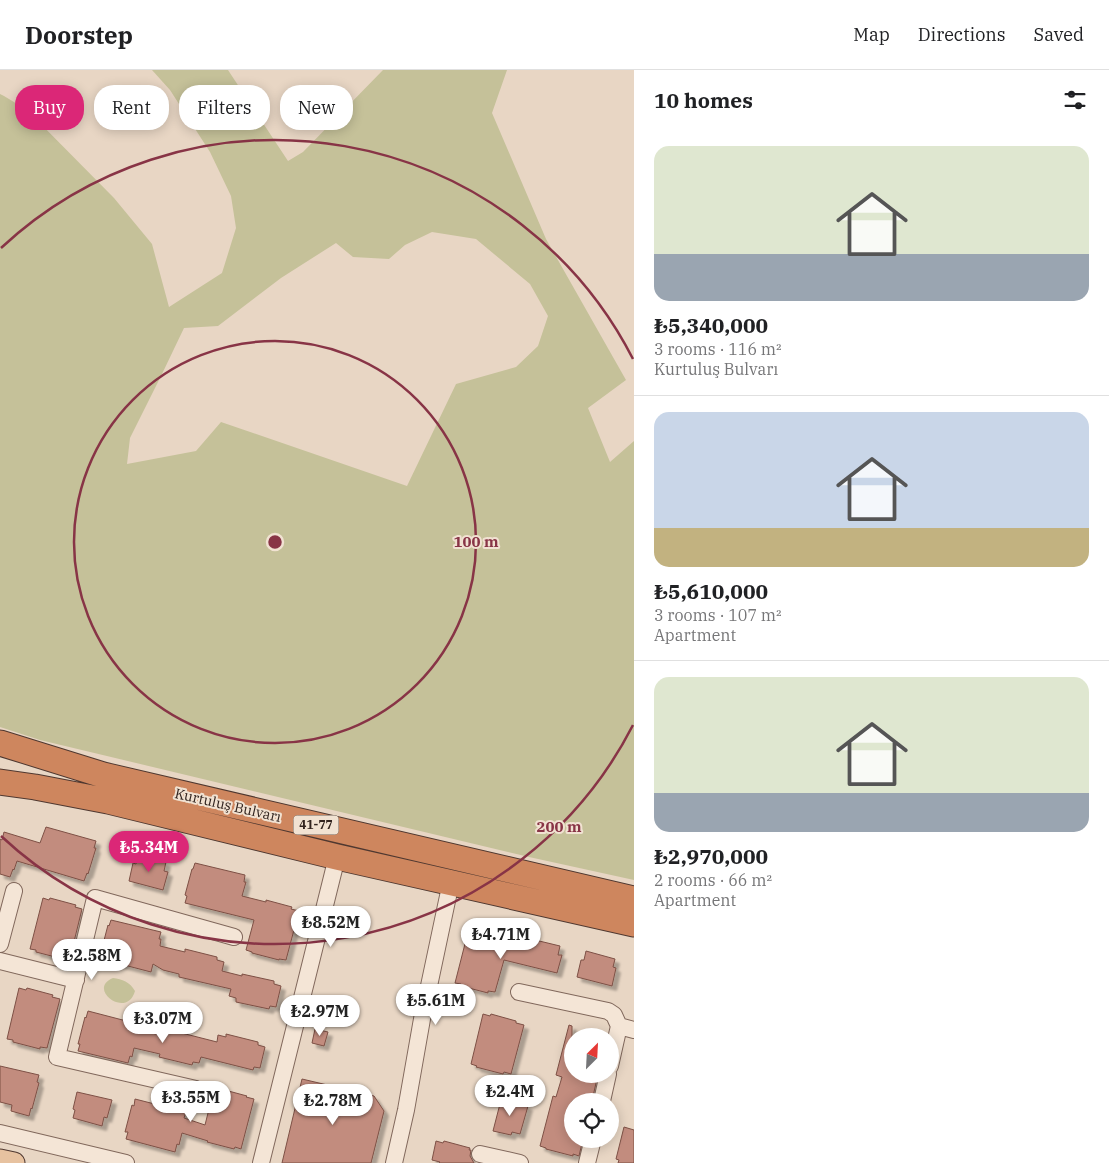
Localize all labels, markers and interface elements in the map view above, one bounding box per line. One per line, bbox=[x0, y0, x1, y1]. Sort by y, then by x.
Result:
text: Doorstep bbox=[25, 19, 133, 51]
text: Map bbox=[853, 23, 890, 46]
text: Directions bbox=[918, 23, 1006, 46]
text: Saved bbox=[1034, 23, 1084, 46]
chip: Buy bbox=[15, 85, 84, 130]
chip: Rent bbox=[94, 85, 169, 130]
chip: Filters bbox=[179, 85, 270, 130]
chip: New bbox=[280, 85, 353, 130]
text: 10 homes bbox=[654, 86, 753, 114]
icon: filters bbox=[1061, 86, 1089, 114]
icon: home bbox=[827, 179, 917, 269]
text: ₺5,340,000 bbox=[654, 311, 768, 339]
text: 3 rooms · 116 m² bbox=[654, 339, 782, 359]
text: Kurtuluş Bulvarı bbox=[654, 359, 778, 379]
icon: home bbox=[827, 444, 917, 534]
text: 100 m bbox=[453, 532, 499, 551]
centre of rings bbox=[266, 533, 284, 551]
text: ₺5,610,000 bbox=[654, 577, 768, 605]
text: 3 rooms · 107 m² bbox=[654, 605, 782, 625]
text: Apartment bbox=[654, 625, 736, 645]
icon: home bbox=[827, 709, 917, 799]
street label: Kurtuluş Bulvarı bbox=[173, 784, 283, 826]
road number: 41-77 bbox=[294, 816, 338, 834]
text: 200 m bbox=[536, 817, 582, 836]
pin: ₺5.34M bbox=[108, 830, 190, 873]
text: ₺5.34M bbox=[120, 837, 178, 857]
text: ₺2,970,000 bbox=[654, 842, 768, 870]
text: 2 rooms · 66 m² bbox=[654, 870, 772, 890]
text: Apartment bbox=[654, 890, 736, 910]
pin: ₺8.52M bbox=[290, 906, 372, 948]
text: ₺8.52M bbox=[302, 912, 360, 932]
pin: ₺4.71M bbox=[460, 918, 542, 960]
text: ₺4.71M bbox=[472, 924, 530, 944]
pin: ₺2.58M bbox=[51, 938, 133, 981]
text: ₺2.58M bbox=[63, 945, 121, 965]
pin: ₺5.61M bbox=[395, 984, 477, 1026]
text: ₺5.61M bbox=[407, 990, 465, 1010]
pin: ₺2.97M bbox=[279, 994, 361, 1037]
text: ₺2.97M bbox=[291, 1001, 349, 1021]
pin: ₺3.07M bbox=[122, 1002, 204, 1044]
text: ₺3.07M bbox=[134, 1008, 192, 1028]
north arrow bbox=[564, 1028, 619, 1082]
map controls bbox=[564, 1028, 619, 1148]
pin: ₺2.4M bbox=[475, 1074, 545, 1117]
pin: ₺3.55M bbox=[150, 1080, 232, 1123]
text: ₺2.4M bbox=[486, 1081, 534, 1101]
pin: ₺2.78M bbox=[292, 1084, 374, 1126]
text: ₺3.55M bbox=[162, 1087, 220, 1107]
text: ₺2.78M bbox=[304, 1090, 362, 1110]
button: locate bbox=[564, 1093, 619, 1148]

